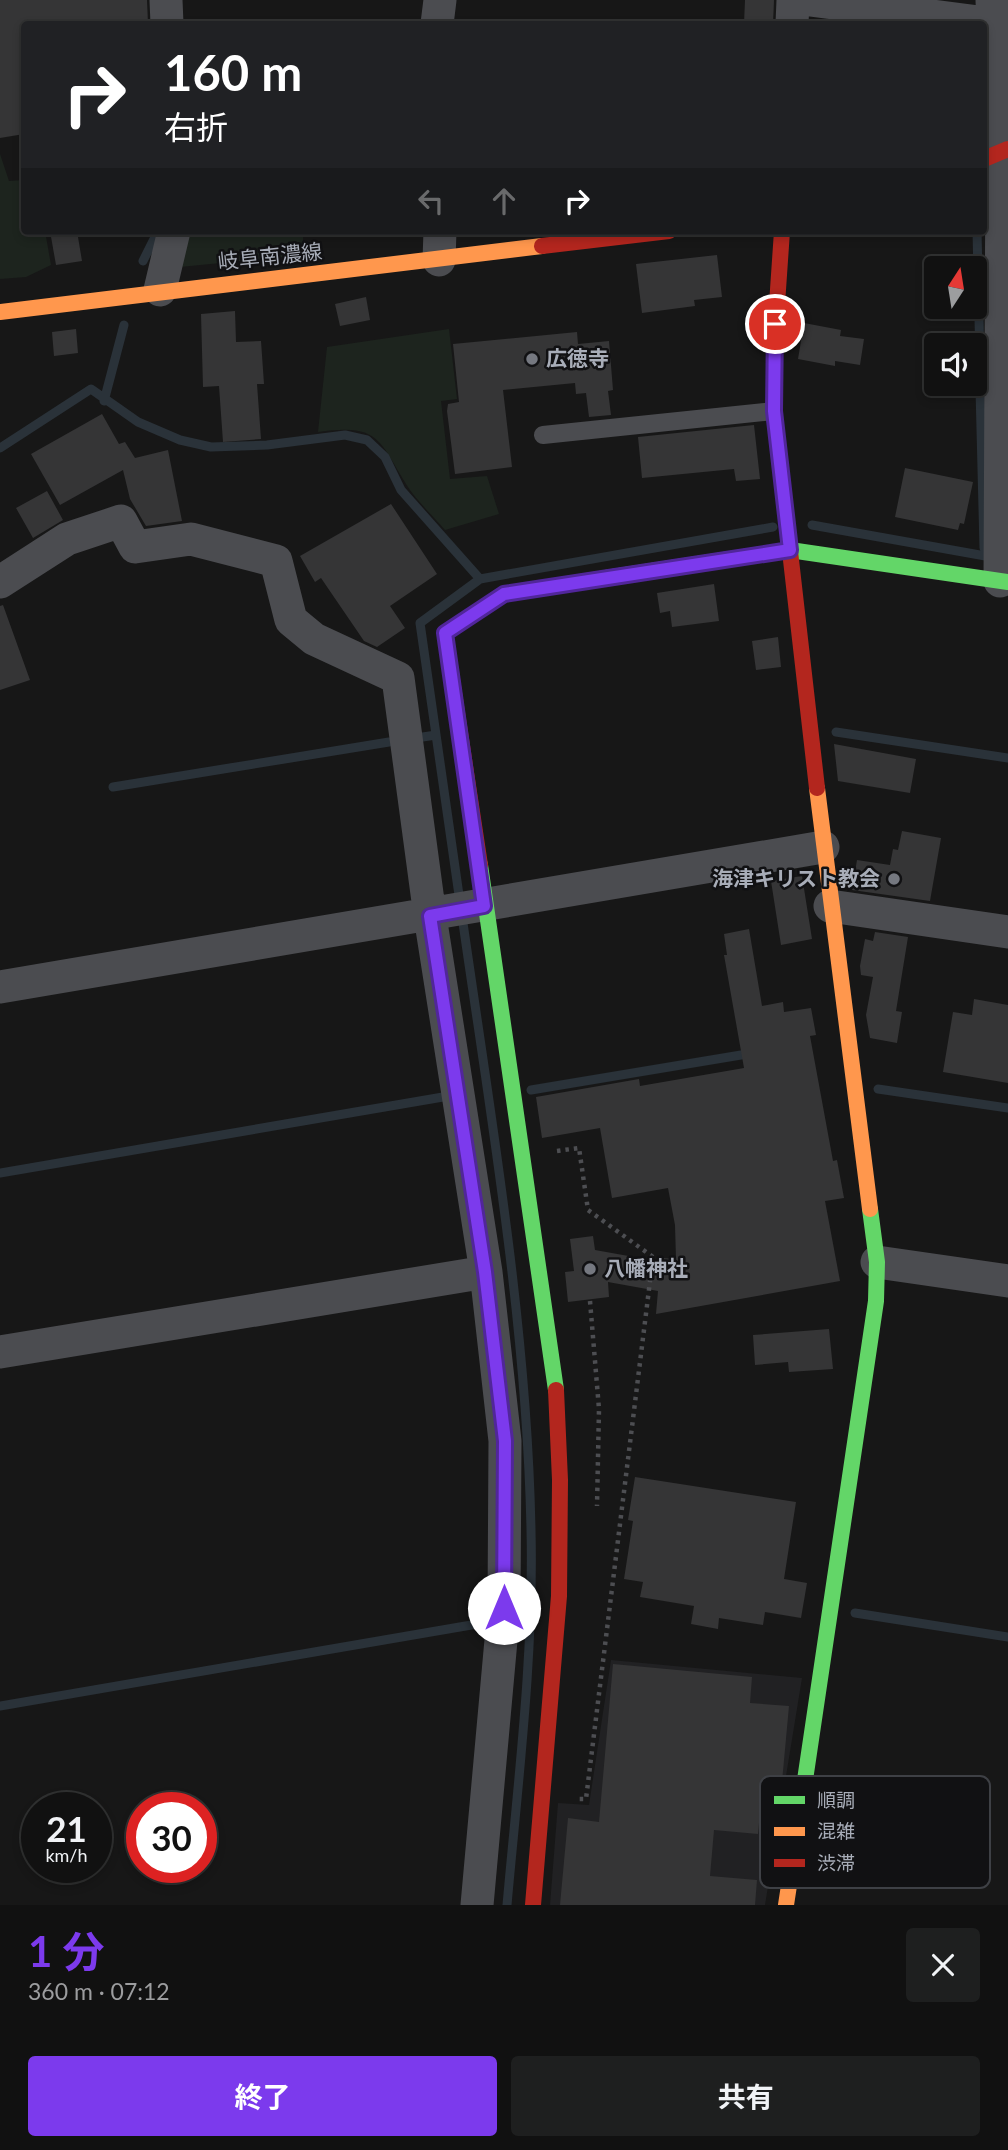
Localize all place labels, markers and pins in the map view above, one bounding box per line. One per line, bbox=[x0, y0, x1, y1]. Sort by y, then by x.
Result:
pin bbox=[745, 294, 805, 354]
place label: 広徳寺 bbox=[546, 345, 609, 370]
marker: 広徳寺 bbox=[524, 351, 540, 367]
place label: 海津キリスト教会 bbox=[712, 865, 880, 890]
marker: 海津キリスト教会 bbox=[886, 871, 902, 887]
place label: 八幡神社 bbox=[604, 1255, 688, 1280]
marker: 八幡神社 bbox=[582, 1261, 598, 1277]

